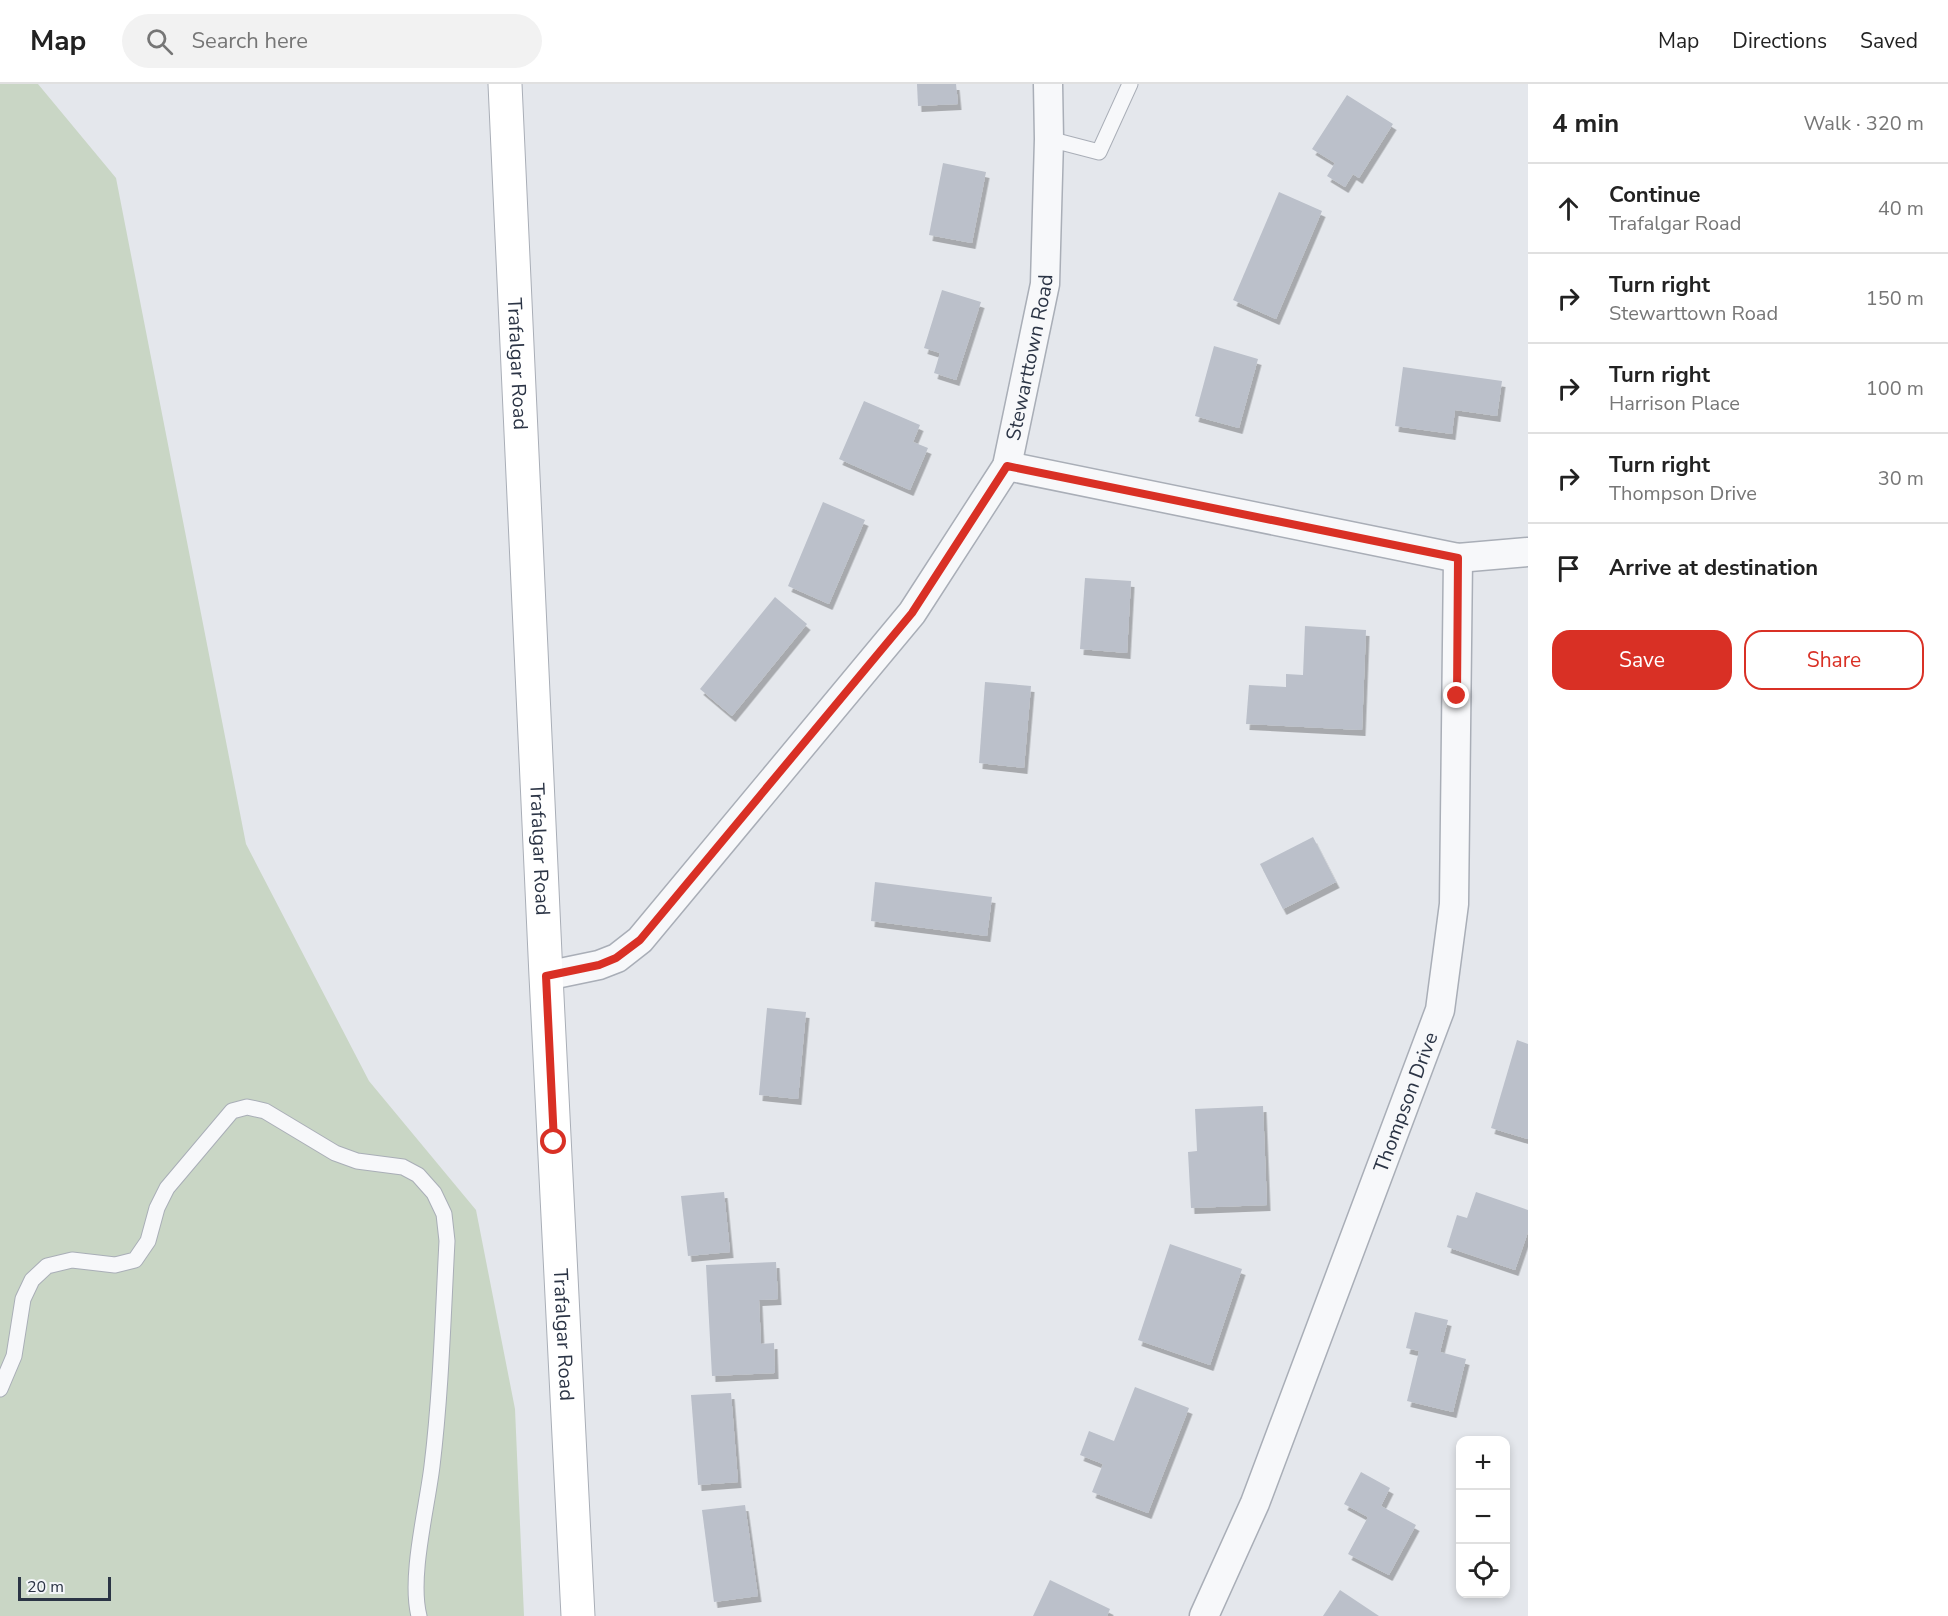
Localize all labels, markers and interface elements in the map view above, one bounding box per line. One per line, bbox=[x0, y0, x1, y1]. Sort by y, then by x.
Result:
search box bbox=[122, 14, 542, 68]
text: Map bbox=[30, 22, 86, 60]
icon: search bbox=[143, 25, 176, 58]
text: Search here bbox=[191, 26, 308, 56]
text: Map bbox=[1658, 27, 1699, 55]
text: Directions bbox=[1732, 27, 1827, 55]
text: Saved bbox=[1860, 27, 1918, 55]
text: 4 min bbox=[1552, 106, 1619, 141]
text: Walk · 320 m bbox=[1804, 110, 1924, 137]
text: Continue bbox=[1609, 180, 1700, 210]
icon: ahead bbox=[1552, 192, 1585, 225]
text: 40 m bbox=[1878, 195, 1924, 222]
text: Trafalgar Road bbox=[1609, 210, 1741, 237]
text: Turn right bbox=[1609, 270, 1710, 300]
street label: Stewarttown Road bbox=[999, 274, 1059, 443]
icon: right bbox=[1552, 282, 1585, 315]
text: 150 m bbox=[1866, 285, 1924, 312]
street label: Trafalgar Road bbox=[501, 297, 534, 430]
text: Stewarttown Road bbox=[1609, 300, 1778, 327]
text: Turn right bbox=[1609, 360, 1710, 390]
icon: right bbox=[1552, 372, 1585, 405]
text: 100 m bbox=[1866, 375, 1924, 402]
text: Harrison Place bbox=[1609, 390, 1740, 417]
text: Turn right bbox=[1609, 450, 1710, 480]
icon: right bbox=[1552, 462, 1585, 495]
text: 30 m bbox=[1878, 465, 1924, 492]
text: Thompson Drive bbox=[1609, 480, 1757, 507]
icon: arrive bbox=[1552, 552, 1585, 585]
text: Arrive at destination bbox=[1609, 553, 1818, 583]
button: Save bbox=[1552, 630, 1732, 690]
button: Share bbox=[1744, 630, 1924, 690]
route end bbox=[1443, 682, 1469, 708]
street label: Trafalgar Road bbox=[524, 782, 557, 916]
street label: Thompson Drive bbox=[1367, 1028, 1444, 1176]
route start bbox=[540, 1128, 566, 1154]
street label: Trafalgar Road bbox=[547, 1268, 581, 1401]
map controls bbox=[1456, 1436, 1510, 1598]
button: + bbox=[1456, 1436, 1510, 1490]
button: − bbox=[1456, 1490, 1510, 1544]
button: locate bbox=[1456, 1544, 1510, 1598]
scale bar bbox=[18, 1574, 111, 1602]
text: 20 m bbox=[27, 1576, 64, 1598]

